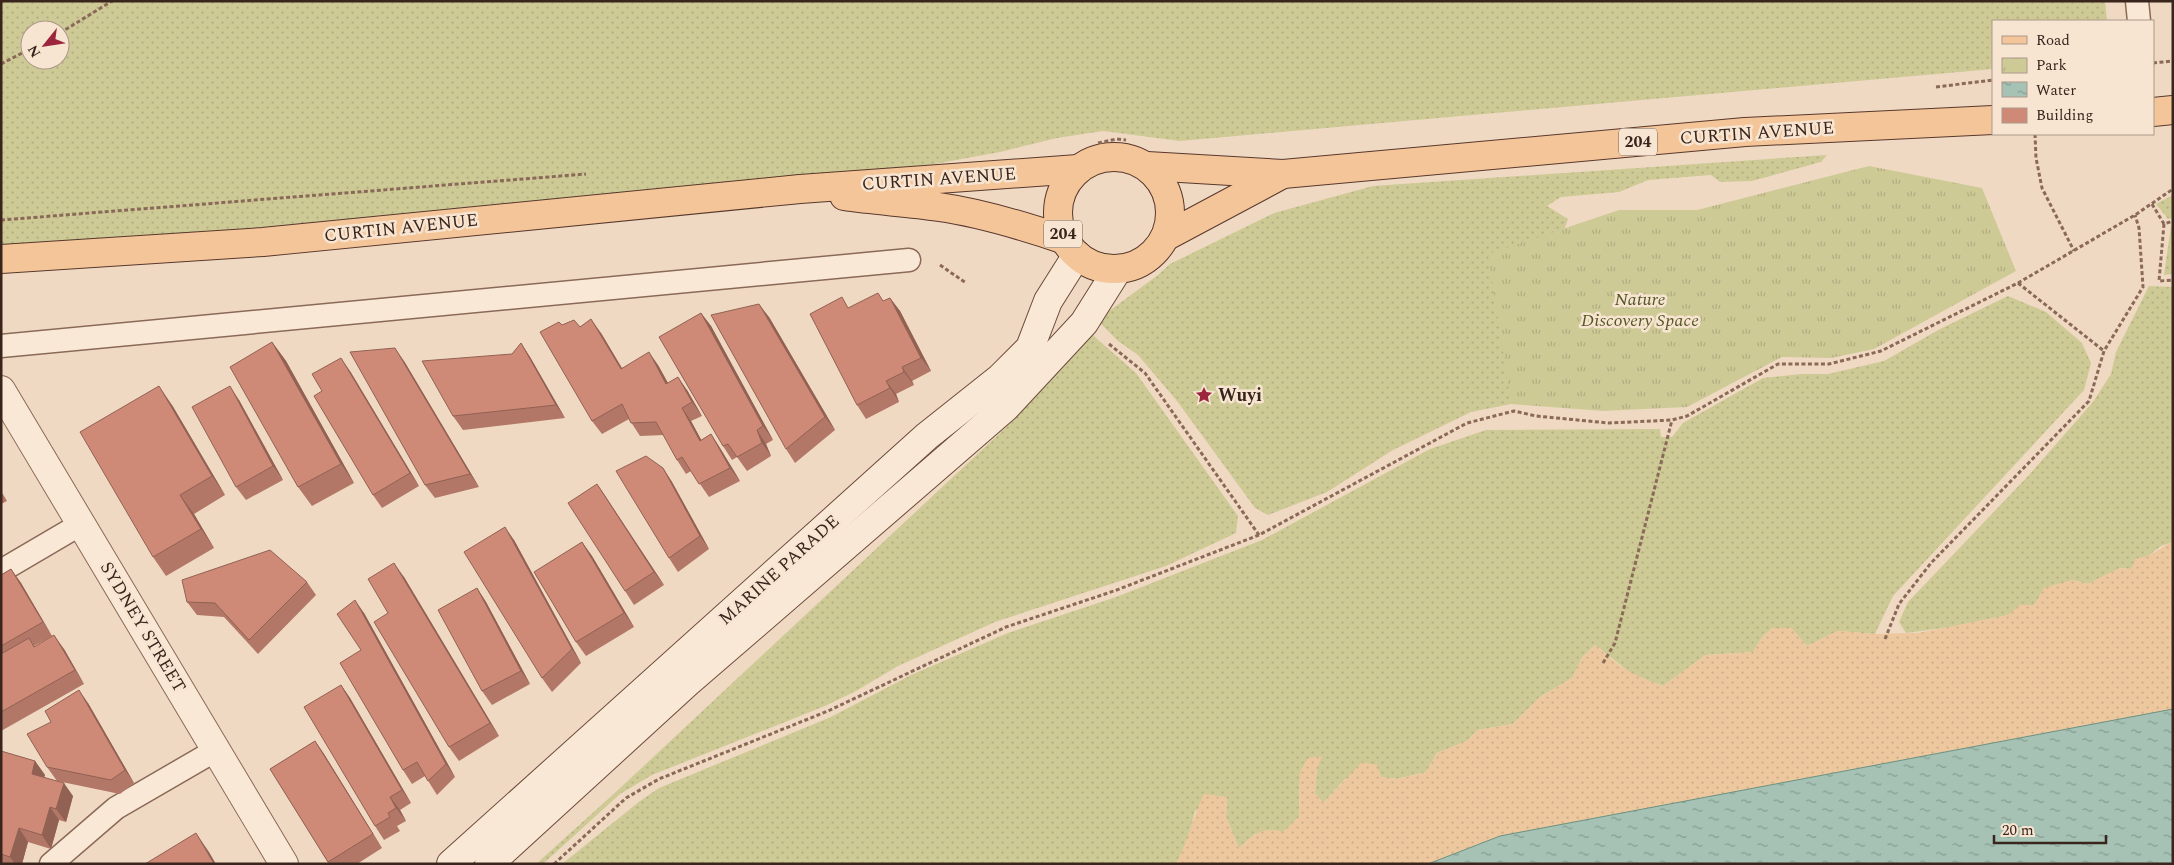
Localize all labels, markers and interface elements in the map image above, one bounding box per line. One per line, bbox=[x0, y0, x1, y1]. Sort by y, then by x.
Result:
north arrow bbox=[20, 20, 70, 70]
legend bbox=[1992, 20, 2154, 135]
text: Road bbox=[2036, 29, 2070, 52]
text: N bbox=[22, 41, 46, 61]
text: Park bbox=[2036, 54, 2067, 77]
text: Water bbox=[2036, 79, 2076, 102]
text: Building bbox=[2036, 104, 2093, 127]
street label: CURTIN AVENUE bbox=[1679, 114, 1835, 152]
road number: 204 bbox=[1619, 128, 1657, 156]
street label: CURTIN AVENUE bbox=[861, 160, 1017, 198]
street label: CURTIN AVENUE bbox=[323, 207, 479, 249]
road number: 204 bbox=[1044, 220, 1082, 248]
park label: Nature Discovery Space bbox=[1581, 286, 1699, 334]
place label: Wuyi bbox=[1218, 382, 1262, 409]
place icon: Wuyi bbox=[1194, 385, 1214, 405]
street label: MARINE PARADE bbox=[712, 508, 846, 632]
street label: SYDNEY STREET bbox=[93, 556, 193, 698]
scale bar bbox=[1994, 812, 2106, 844]
text: 20 m bbox=[2002, 819, 2034, 842]

